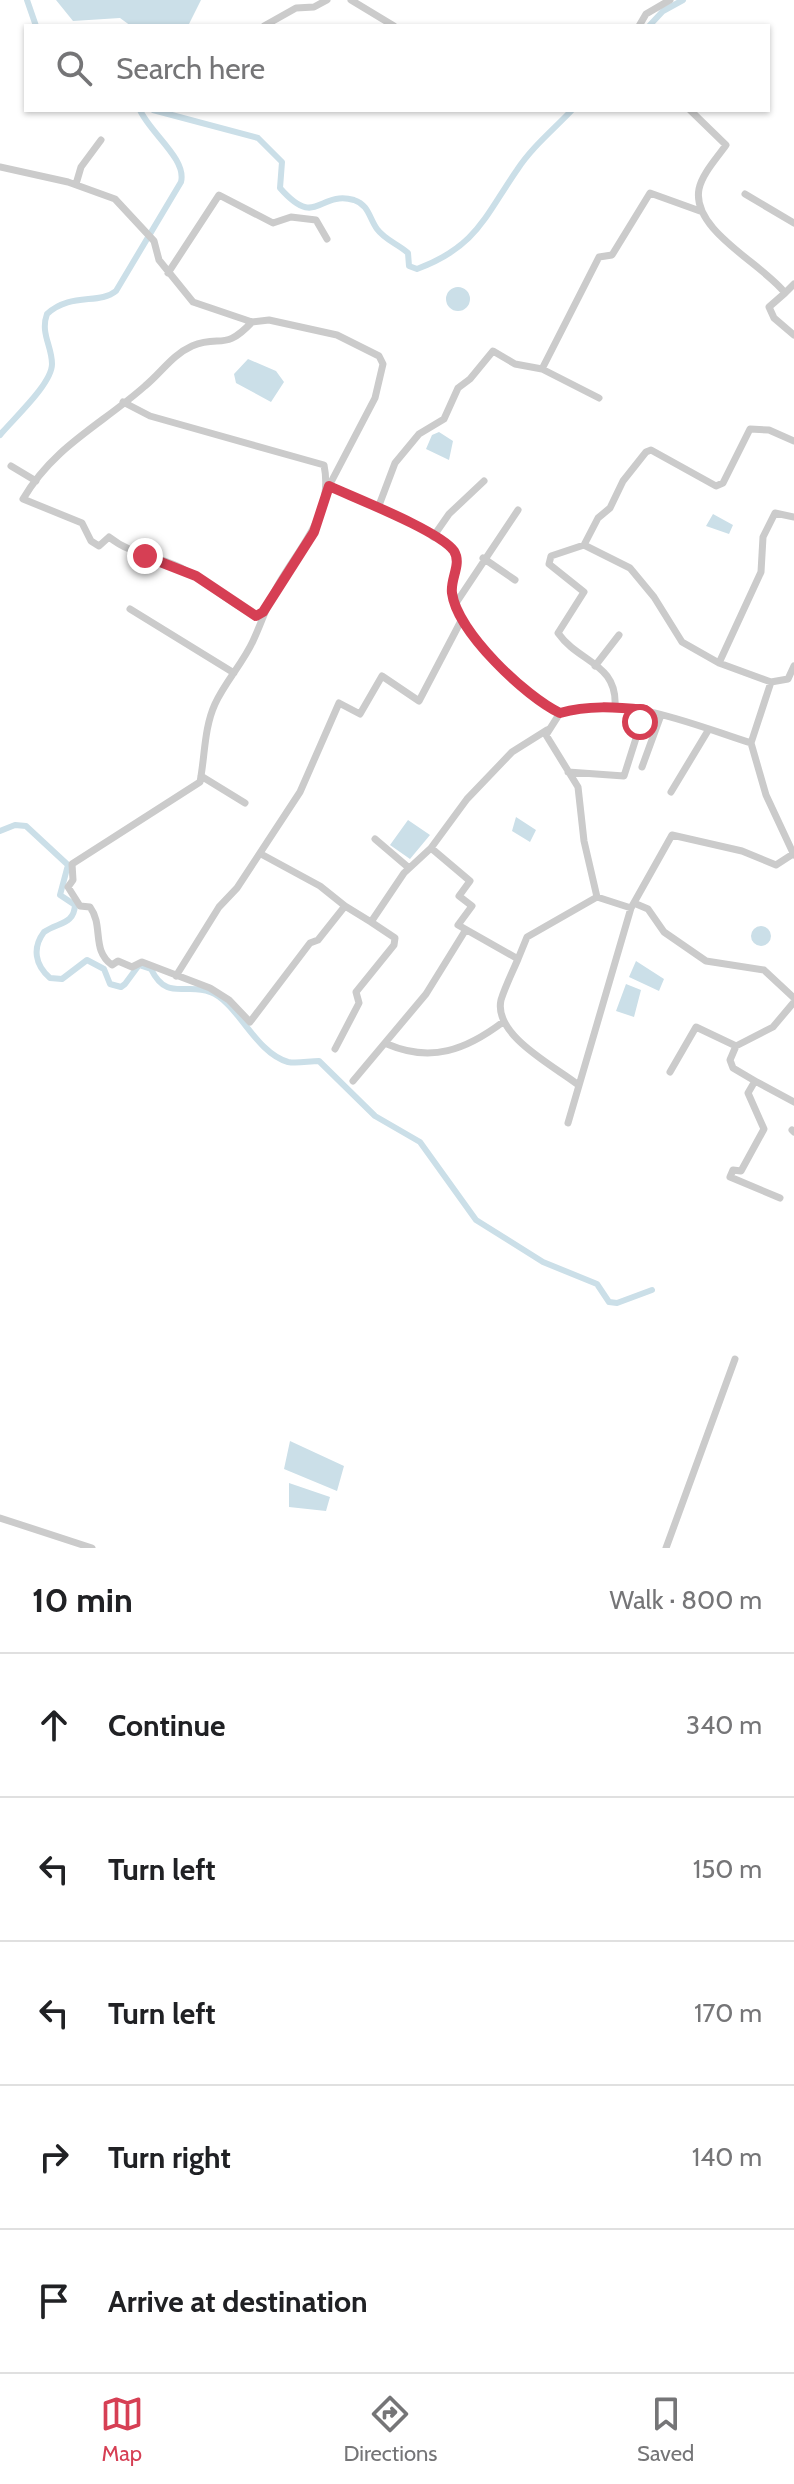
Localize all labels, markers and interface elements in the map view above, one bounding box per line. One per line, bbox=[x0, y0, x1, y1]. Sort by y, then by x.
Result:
search box bbox=[24, 24, 770, 112]
icon: search bbox=[52, 46, 96, 90]
text: Search here bbox=[116, 50, 265, 87]
route end bbox=[127, 538, 163, 574]
route start bbox=[622, 704, 658, 740]
text: 10 min bbox=[32, 1579, 133, 1621]
text: Walk · 800 m bbox=[610, 1584, 762, 1616]
icon: ahead bbox=[32, 1703, 76, 1747]
text: Continue bbox=[108, 1707, 225, 1744]
text: 340 m bbox=[686, 1709, 762, 1741]
icon: left bbox=[32, 1847, 76, 1891]
text: Turn left bbox=[108, 1851, 216, 1888]
text: 150 m bbox=[693, 1853, 762, 1885]
icon: left bbox=[32, 1991, 76, 2035]
text: Turn left bbox=[108, 1995, 216, 2032]
text: 170 m bbox=[694, 1997, 762, 2029]
icon: right bbox=[32, 2135, 76, 2179]
text: Turn right bbox=[108, 2139, 231, 2176]
text: 140 m bbox=[692, 2141, 762, 2173]
icon: arrive bbox=[32, 2279, 76, 2323]
text: Arrive at destination bbox=[108, 2283, 368, 2320]
tab: Map bbox=[100, 2392, 144, 2467]
tab: Directions bbox=[343, 2392, 437, 2467]
tab: Saved bbox=[637, 2392, 694, 2467]

